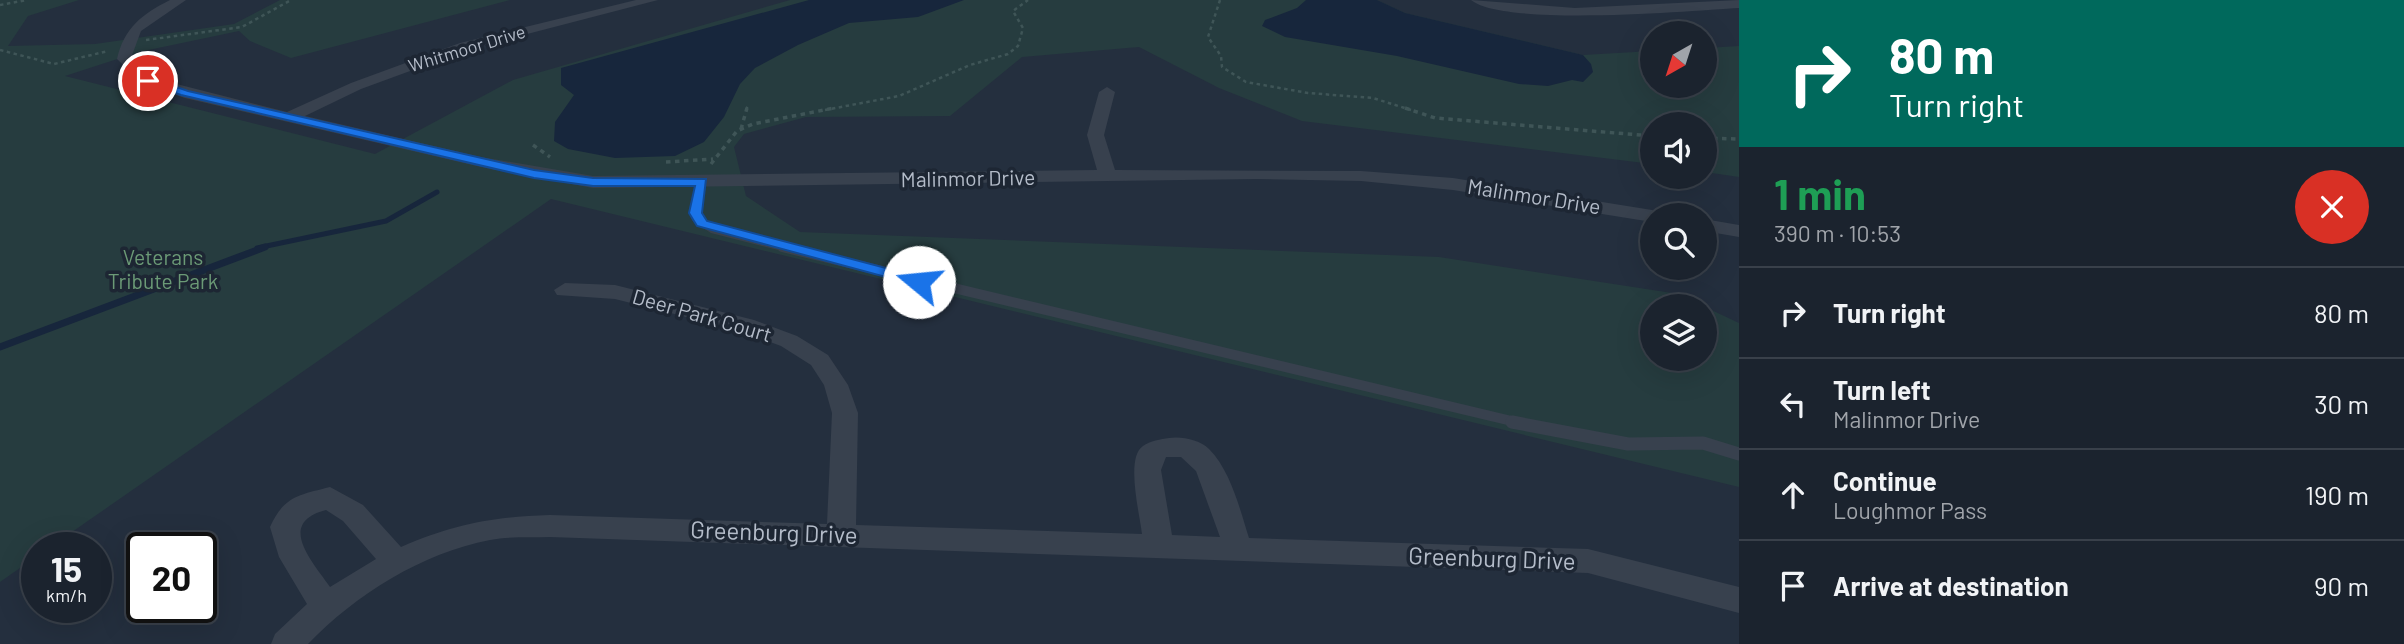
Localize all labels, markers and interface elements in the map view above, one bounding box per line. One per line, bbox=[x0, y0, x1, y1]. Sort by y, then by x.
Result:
street label: Whitmoor Drive bbox=[405, 20, 528, 76]
north arrow bbox=[1640, 21, 1717, 98]
map controls bbox=[1640, 21, 1717, 371]
text: 80 m bbox=[1889, 25, 1994, 84]
icon: right bbox=[1774, 28, 1865, 119]
pin bbox=[118, 51, 178, 111]
icon: arrive bbox=[129, 62, 167, 100]
text: Turn right bbox=[1889, 85, 2024, 123]
button: sound bbox=[1640, 112, 1717, 189]
street label: Malinmor Drive bbox=[900, 164, 1035, 191]
text: 1 min bbox=[1774, 168, 1866, 218]
button: close bbox=[2295, 170, 2369, 244]
street label: Malinmor Drive bbox=[1466, 173, 1603, 218]
button: search bbox=[1640, 203, 1717, 280]
text: 390 m · 10:53 bbox=[1774, 219, 1901, 247]
park label: Veterans Tribute Park bbox=[108, 244, 218, 293]
position arrow bbox=[882, 245, 956, 319]
street label: Deer Park Court bbox=[630, 283, 775, 346]
button: layers bbox=[1640, 294, 1717, 371]
icon: right bbox=[1774, 294, 1812, 332]
text: Turn right bbox=[1833, 297, 1946, 328]
text: 80 m bbox=[2314, 297, 2369, 328]
text: Turn left bbox=[1833, 374, 1931, 405]
icon: left bbox=[1774, 385, 1812, 423]
text: 30 m bbox=[2314, 388, 2369, 419]
text: Malinmor Drive bbox=[1833, 405, 1980, 433]
text: Continue bbox=[1833, 465, 1937, 496]
icon: ahead bbox=[1774, 476, 1812, 514]
text: 190 m bbox=[2305, 479, 2369, 510]
text: Loughmor Pass bbox=[1833, 496, 1987, 524]
street label: Greenburg Drive bbox=[690, 514, 858, 549]
speed limit sign: 20 bbox=[126, 532, 217, 623]
street label: Greenburg Drive bbox=[1408, 540, 1576, 575]
text: 15 bbox=[51, 547, 82, 589]
icon: arrive bbox=[1774, 567, 1812, 605]
text: Arrive at destination bbox=[1833, 570, 2069, 601]
text: 90 m bbox=[2314, 570, 2369, 601]
text: km/h bbox=[46, 584, 87, 606]

